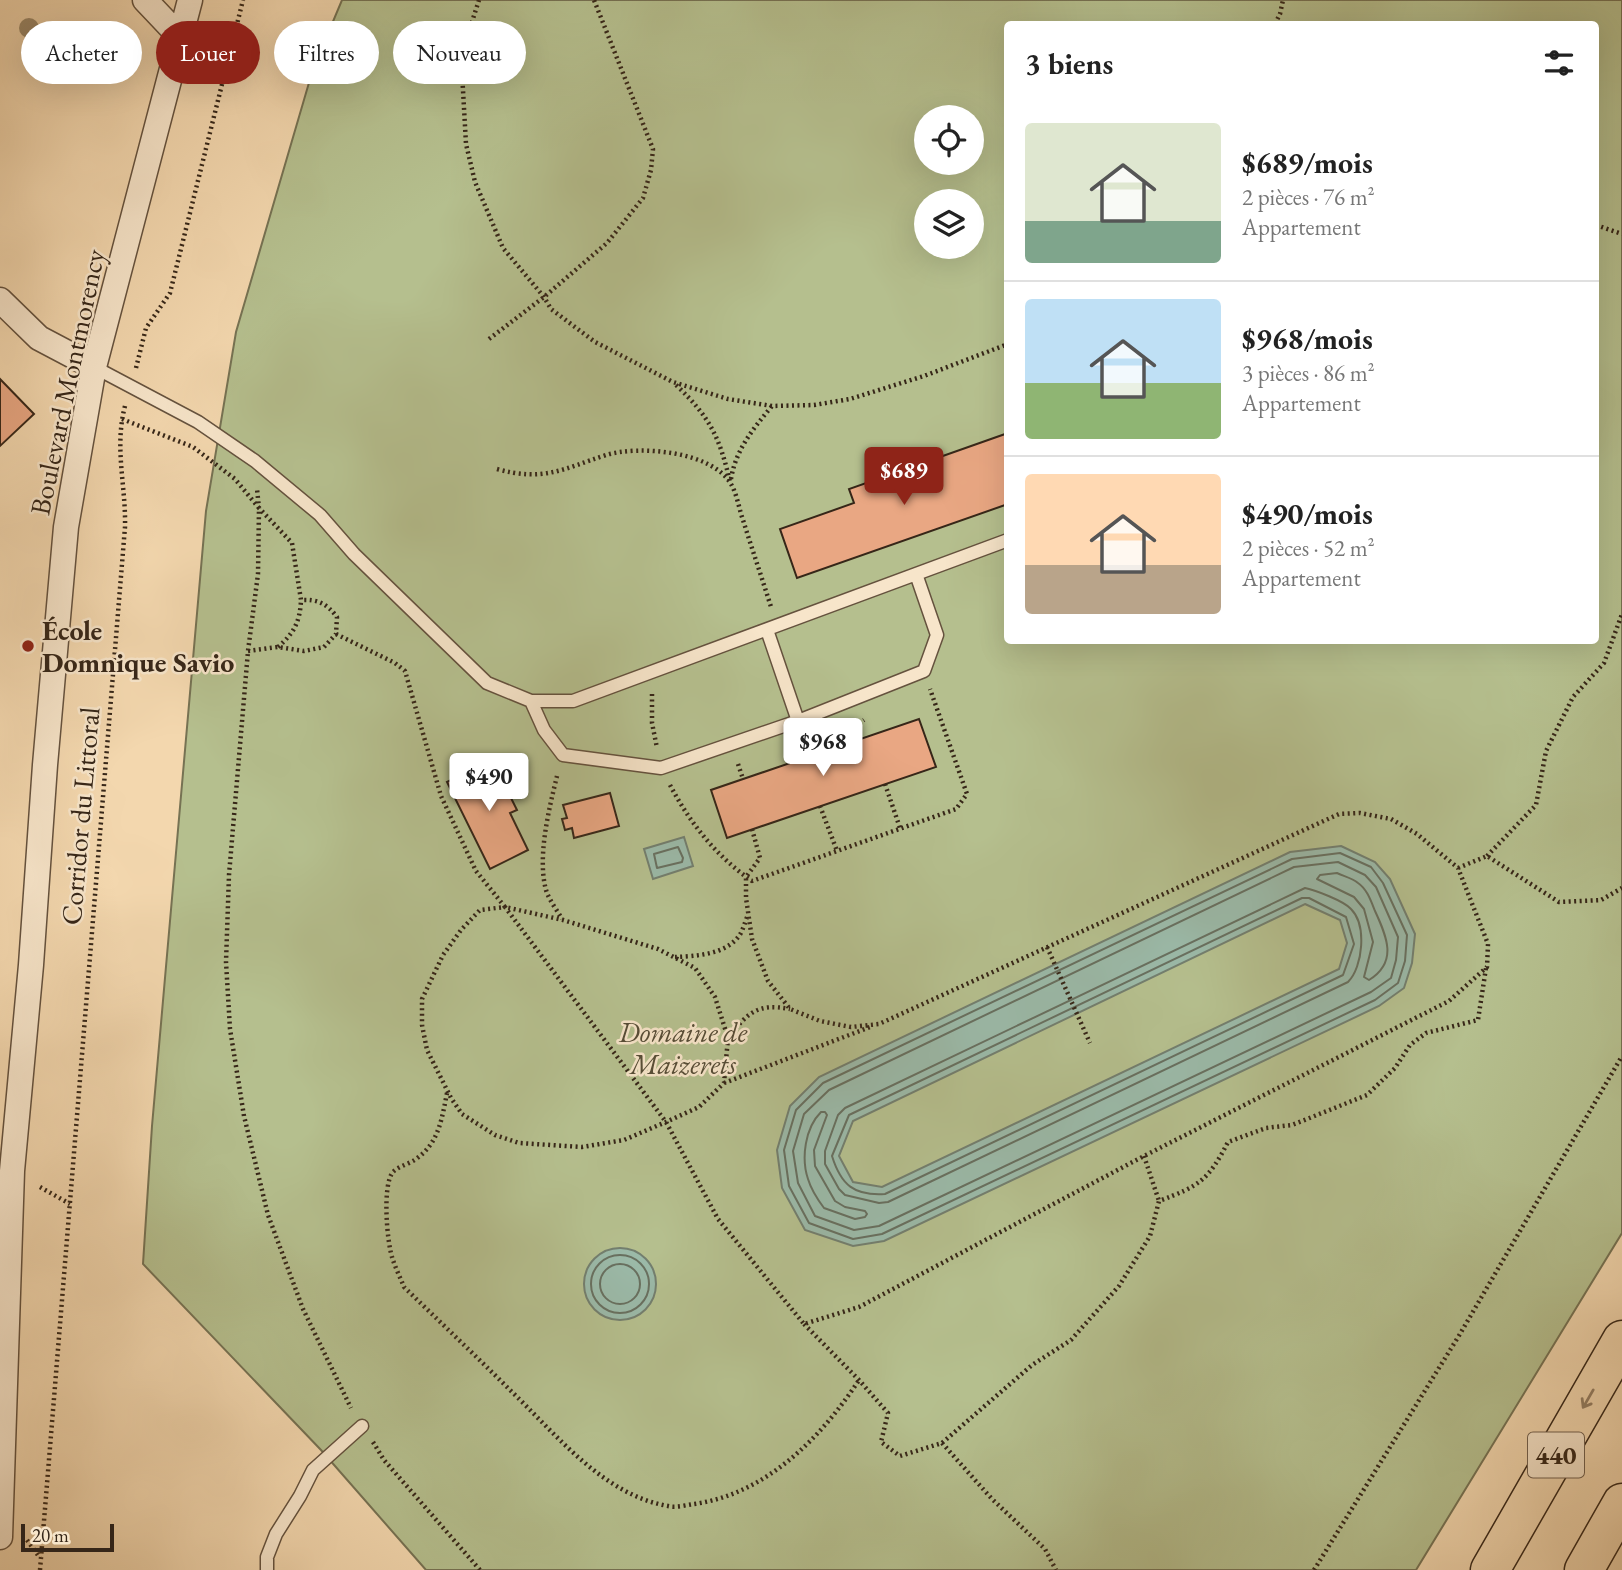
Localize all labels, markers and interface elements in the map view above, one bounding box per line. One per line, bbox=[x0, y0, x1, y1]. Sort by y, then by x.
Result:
chip: Acheter bbox=[21, 21, 142, 84]
chip: Louer bbox=[156, 21, 260, 84]
chip: Filtres bbox=[274, 21, 379, 84]
chip: Nouveau bbox=[393, 21, 526, 84]
text: 3 biens bbox=[1025, 44, 1113, 83]
icon: filters bbox=[1540, 44, 1578, 82]
map controls bbox=[914, 105, 984, 259]
button: locate bbox=[914, 105, 984, 175]
text: $689/mois bbox=[1242, 143, 1373, 182]
icon: home bbox=[1081, 151, 1165, 235]
text: 2 pièces · 76 m² bbox=[1242, 182, 1375, 212]
button: layers bbox=[914, 189, 984, 259]
text: Appartement bbox=[1242, 212, 1361, 242]
street label: Boulevard Montmorency bbox=[21, 245, 113, 518]
text: $968/mois bbox=[1242, 319, 1373, 358]
icon: home bbox=[1081, 327, 1165, 411]
text: 3 pièces · 86 m² bbox=[1242, 358, 1375, 388]
text: Appartement bbox=[1242, 388, 1361, 418]
pin: $689 bbox=[863, 448, 945, 507]
text: $689 bbox=[880, 455, 928, 485]
text: $490/mois bbox=[1242, 494, 1373, 533]
icon: home bbox=[1081, 502, 1165, 586]
text: 2 pièces · 52 m² bbox=[1242, 533, 1375, 563]
text: Appartement bbox=[1242, 563, 1361, 593]
place label: École Domnique Savio bbox=[42, 612, 234, 680]
marker: École Domnique Savio bbox=[20, 638, 36, 654]
street label: Corridor du Littoral bbox=[53, 705, 107, 927]
pin: $968 bbox=[782, 718, 864, 778]
text: $968 bbox=[799, 726, 847, 756]
pin: $490 bbox=[448, 754, 530, 813]
text: $490 bbox=[465, 761, 513, 791]
park label: Domaine de Maizerets bbox=[618, 1014, 748, 1082]
one-way arrow bbox=[1581, 1388, 1594, 1409]
road number: 440 bbox=[1528, 1432, 1584, 1478]
scale bar bbox=[21, 1521, 114, 1553]
text: 20 m bbox=[32, 1523, 69, 1548]

